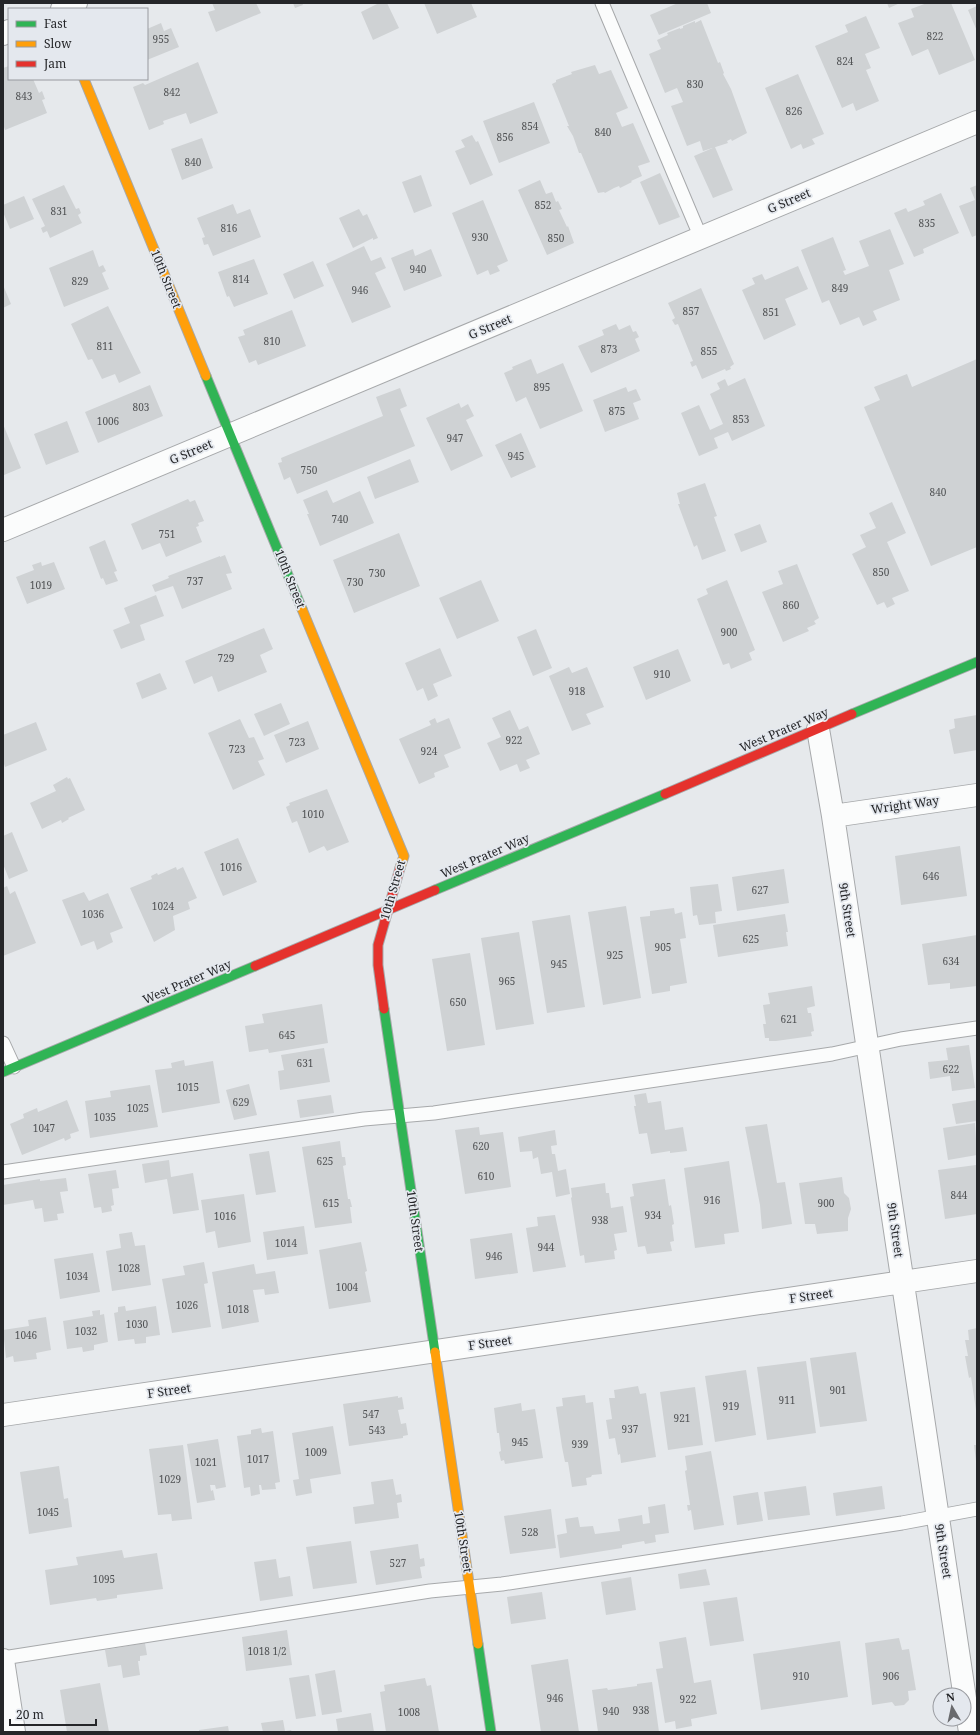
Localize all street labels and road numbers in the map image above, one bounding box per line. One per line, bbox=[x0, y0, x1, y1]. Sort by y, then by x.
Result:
street label: G Street bbox=[765, 184, 813, 217]
street label: 10th Street bbox=[147, 247, 186, 311]
street label: G Street bbox=[466, 310, 514, 343]
street label: G Street bbox=[167, 435, 215, 468]
street label: 10th Street bbox=[271, 547, 310, 611]
street label: West Prater Way bbox=[737, 703, 831, 756]
street label: Wright Way bbox=[870, 791, 940, 818]
street label: West Prater Way bbox=[438, 829, 532, 882]
street label: 10th Street bbox=[376, 858, 409, 922]
street label: 9th Street bbox=[835, 881, 860, 938]
street label: West Prater Way bbox=[140, 955, 234, 1008]
street label: 10th Street bbox=[403, 1189, 428, 1253]
street label: 9th Street bbox=[883, 1201, 908, 1258]
street label: F Street bbox=[788, 1284, 834, 1307]
street label: F Street bbox=[467, 1331, 513, 1354]
street label: F Street bbox=[146, 1379, 192, 1402]
street label: 10th Street bbox=[450, 1510, 477, 1574]
street label: 9th Street bbox=[931, 1522, 956, 1579]

